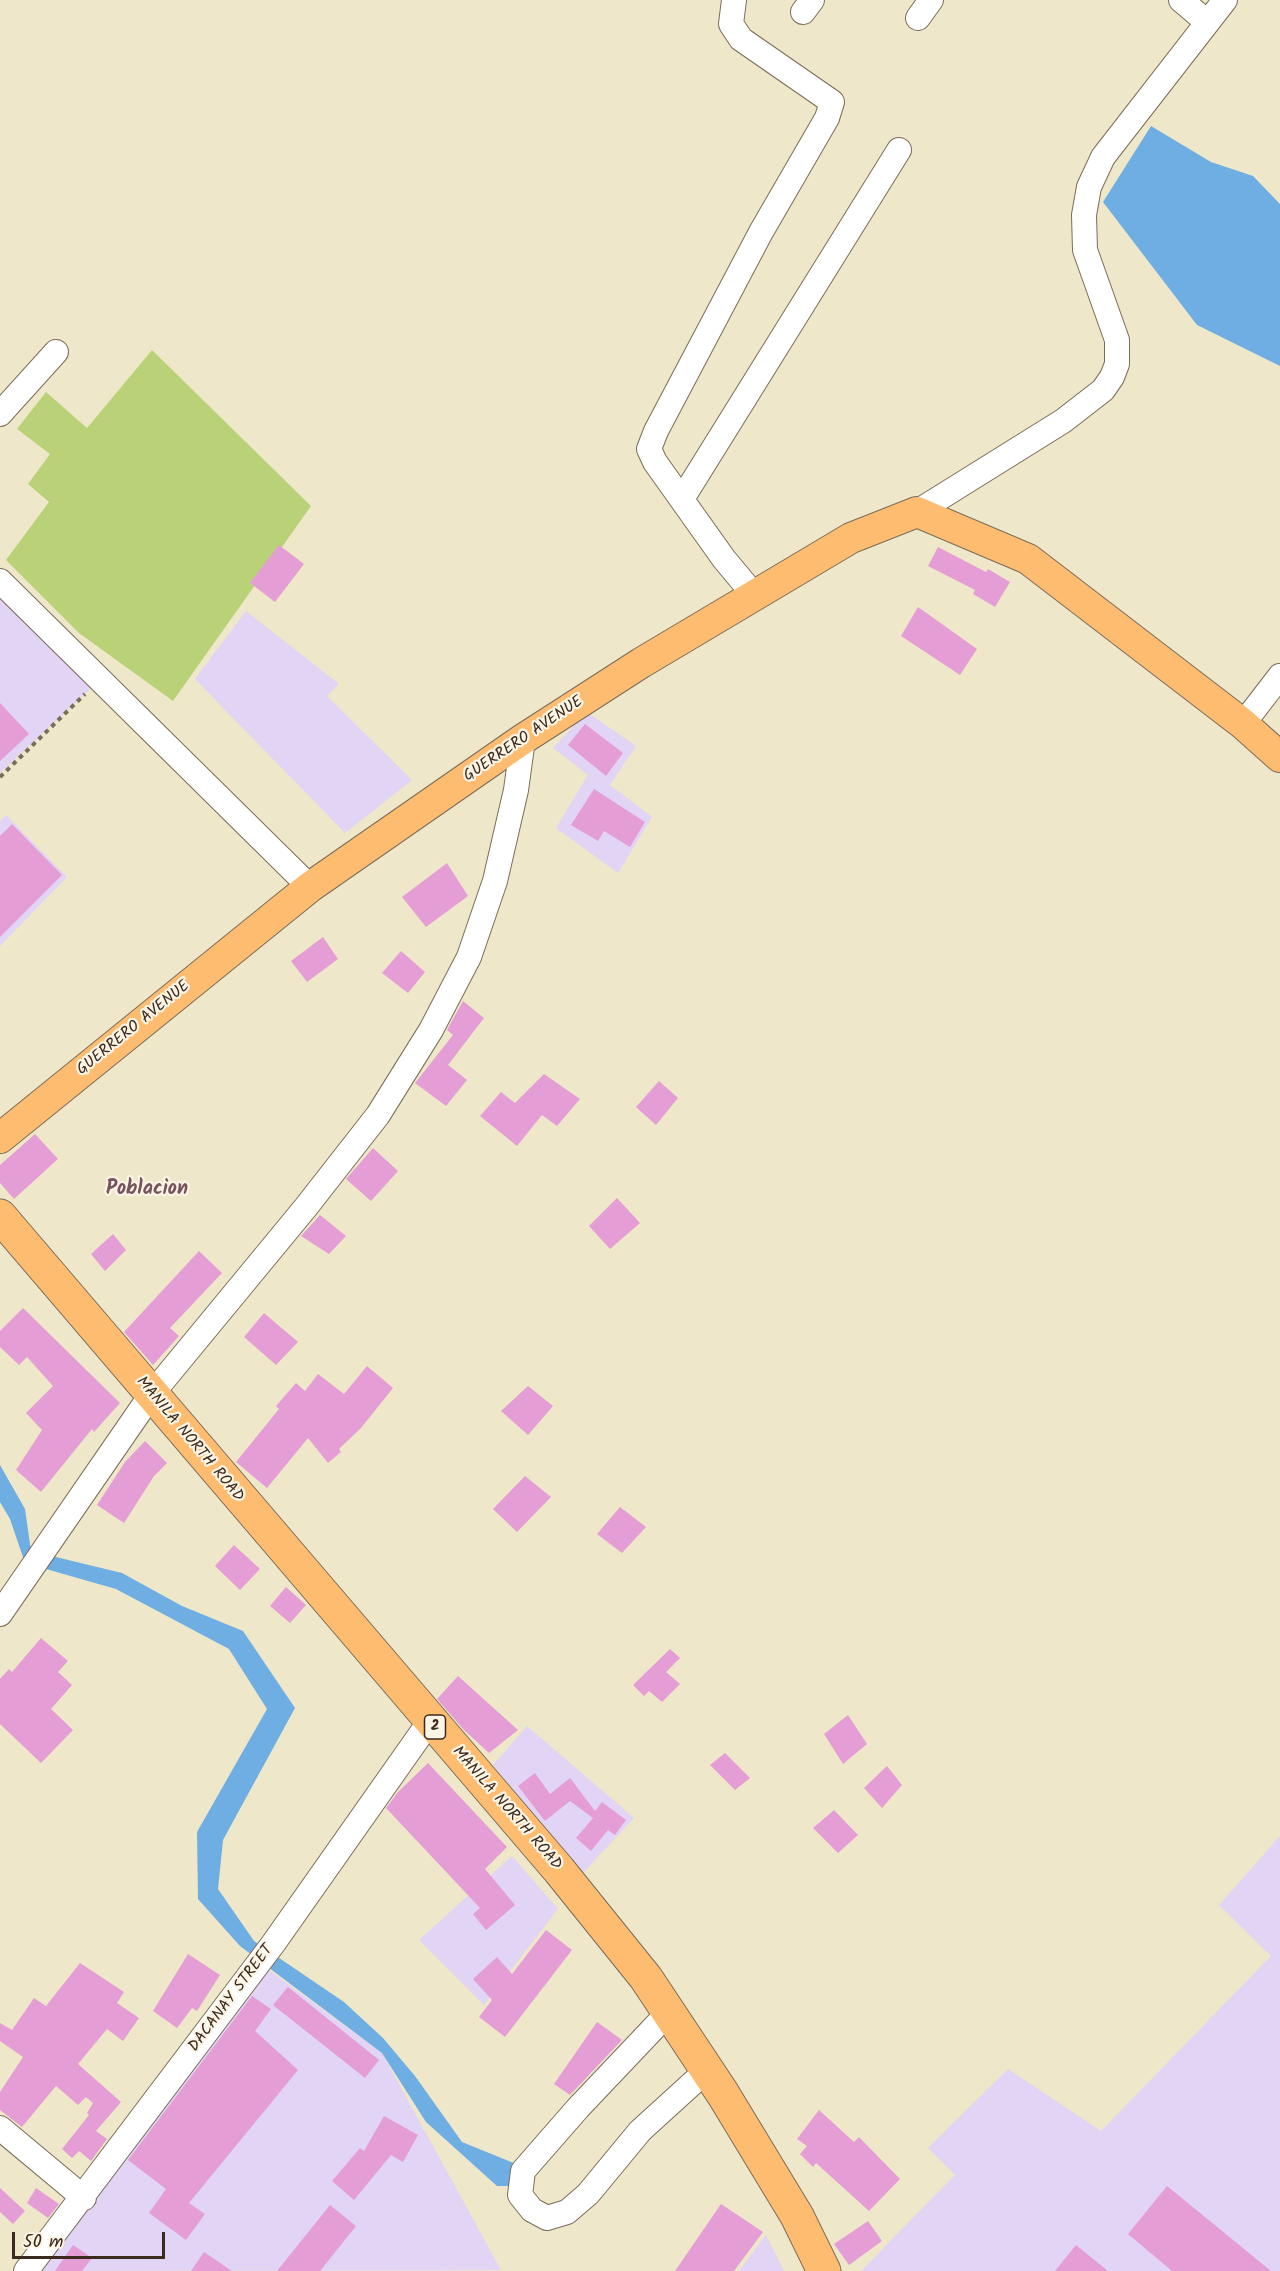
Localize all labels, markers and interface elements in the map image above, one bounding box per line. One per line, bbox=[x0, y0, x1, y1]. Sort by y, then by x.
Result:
street label: GUERRERO AVENUE bbox=[461, 693, 587, 787]
street label: GUERRERO AVENUE bbox=[74, 978, 194, 1080]
district label: Poblacion bbox=[106, 1179, 188, 1203]
street label: MANILA NORTH ROAD bbox=[131, 1373, 247, 1507]
road number: 2 bbox=[424, 1715, 446, 1739]
street label: MANILA NORTH ROAD bbox=[447, 1743, 565, 1875]
street label: DACANAY STREET bbox=[185, 1942, 279, 2056]
scale bar bbox=[15, 2220, 168, 2258]
text: 50 m bbox=[23, 2228, 63, 2257]

